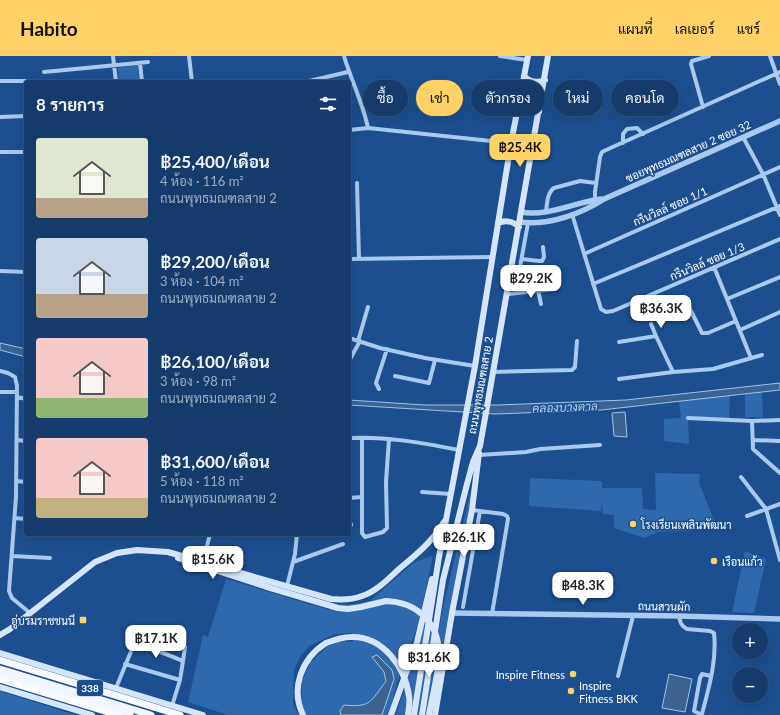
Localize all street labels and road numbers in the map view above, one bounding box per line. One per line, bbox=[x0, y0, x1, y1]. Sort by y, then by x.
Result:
street label: ซอยพุทธมณฑลสาย 2 ซอย 32 bbox=[623, 117, 754, 187]
street label: กรีนวิลล์ ซอย 1/1 bbox=[630, 183, 709, 228]
street label: กรีนวิลล์ ซอย 1/3 bbox=[667, 238, 746, 283]
street label: ถนนพุทธมณฑลสาย 2 bbox=[465, 335, 498, 435]
street label: ถนนสวนผัก bbox=[638, 599, 690, 613]
road number: 338 bbox=[77, 680, 103, 696]

